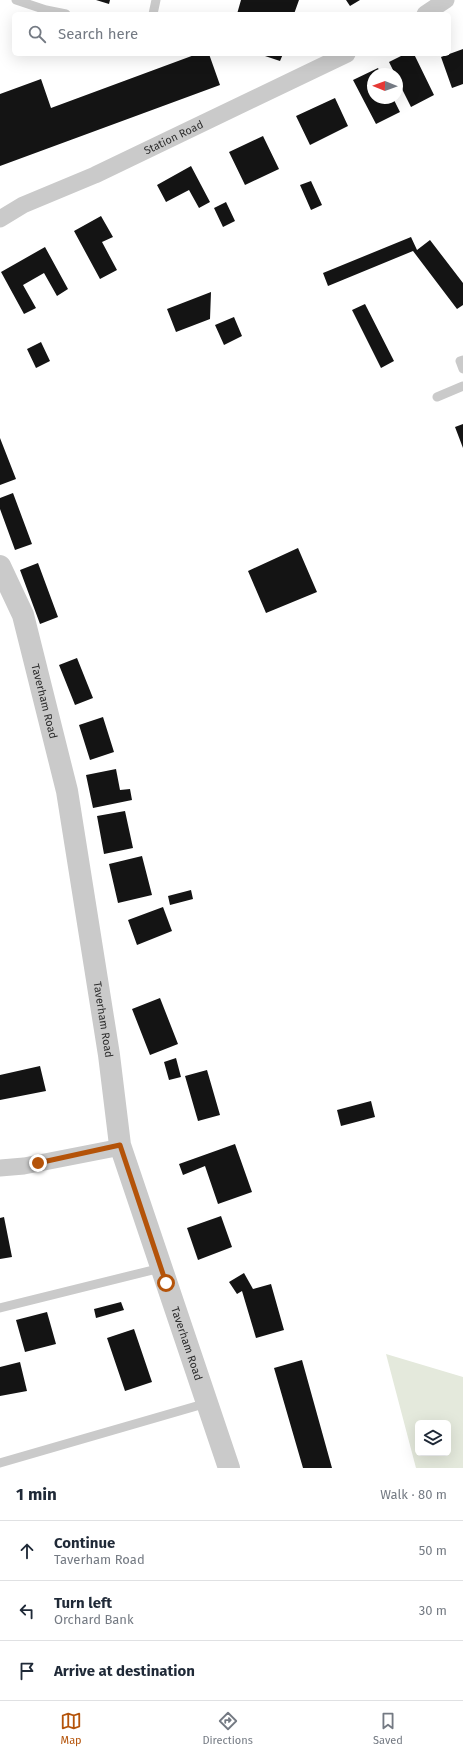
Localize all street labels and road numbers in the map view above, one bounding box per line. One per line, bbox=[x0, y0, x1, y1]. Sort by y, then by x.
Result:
street label: Station Road bbox=[142, 118, 205, 157]
street label: Taverham Road bbox=[29, 662, 60, 740]
street label: Taverham Road bbox=[91, 981, 116, 1059]
street label: Taverham Road bbox=[169, 1305, 205, 1382]

